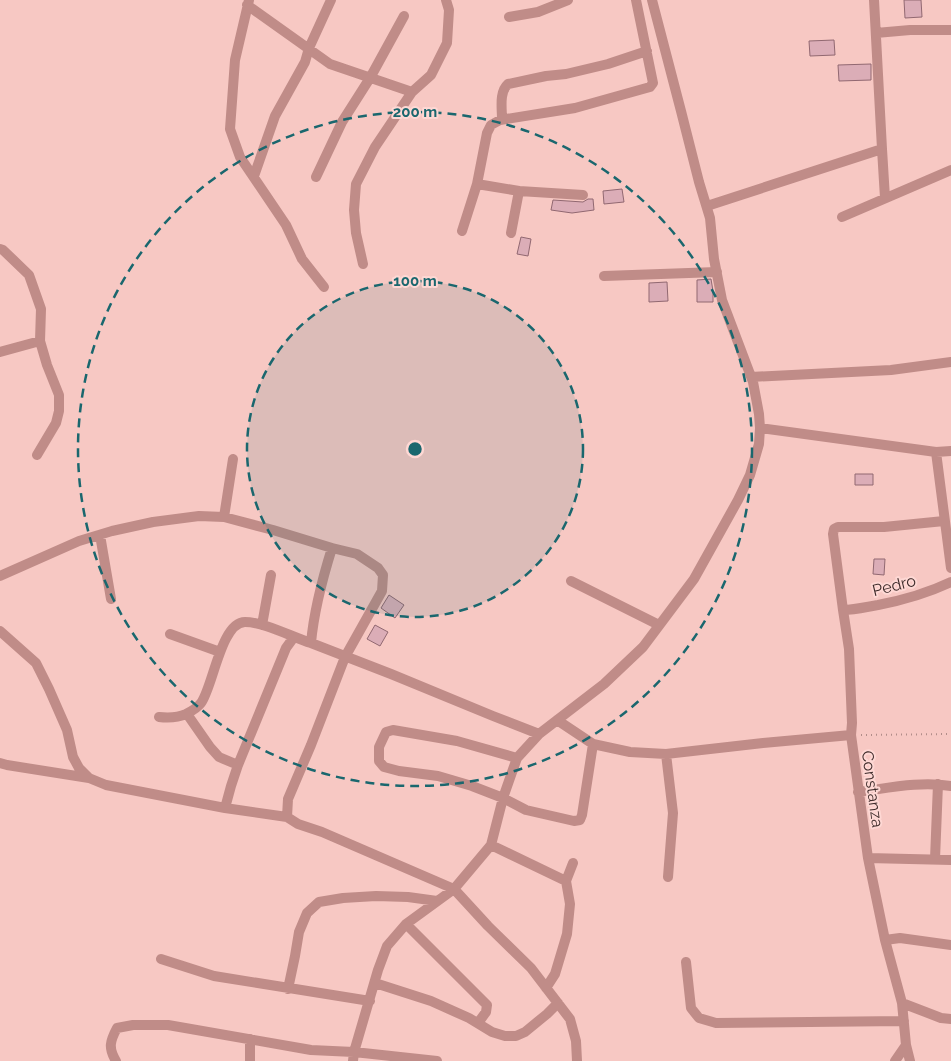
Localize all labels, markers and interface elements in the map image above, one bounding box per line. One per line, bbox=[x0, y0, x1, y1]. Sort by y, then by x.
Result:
text: 200 m bbox=[393, 103, 437, 121]
text: 100 m bbox=[393, 272, 437, 290]
centre of rings bbox=[406, 440, 424, 458]
street label: Pedro bbox=[870, 571, 918, 600]
street label: Constanza bbox=[858, 749, 887, 829]

